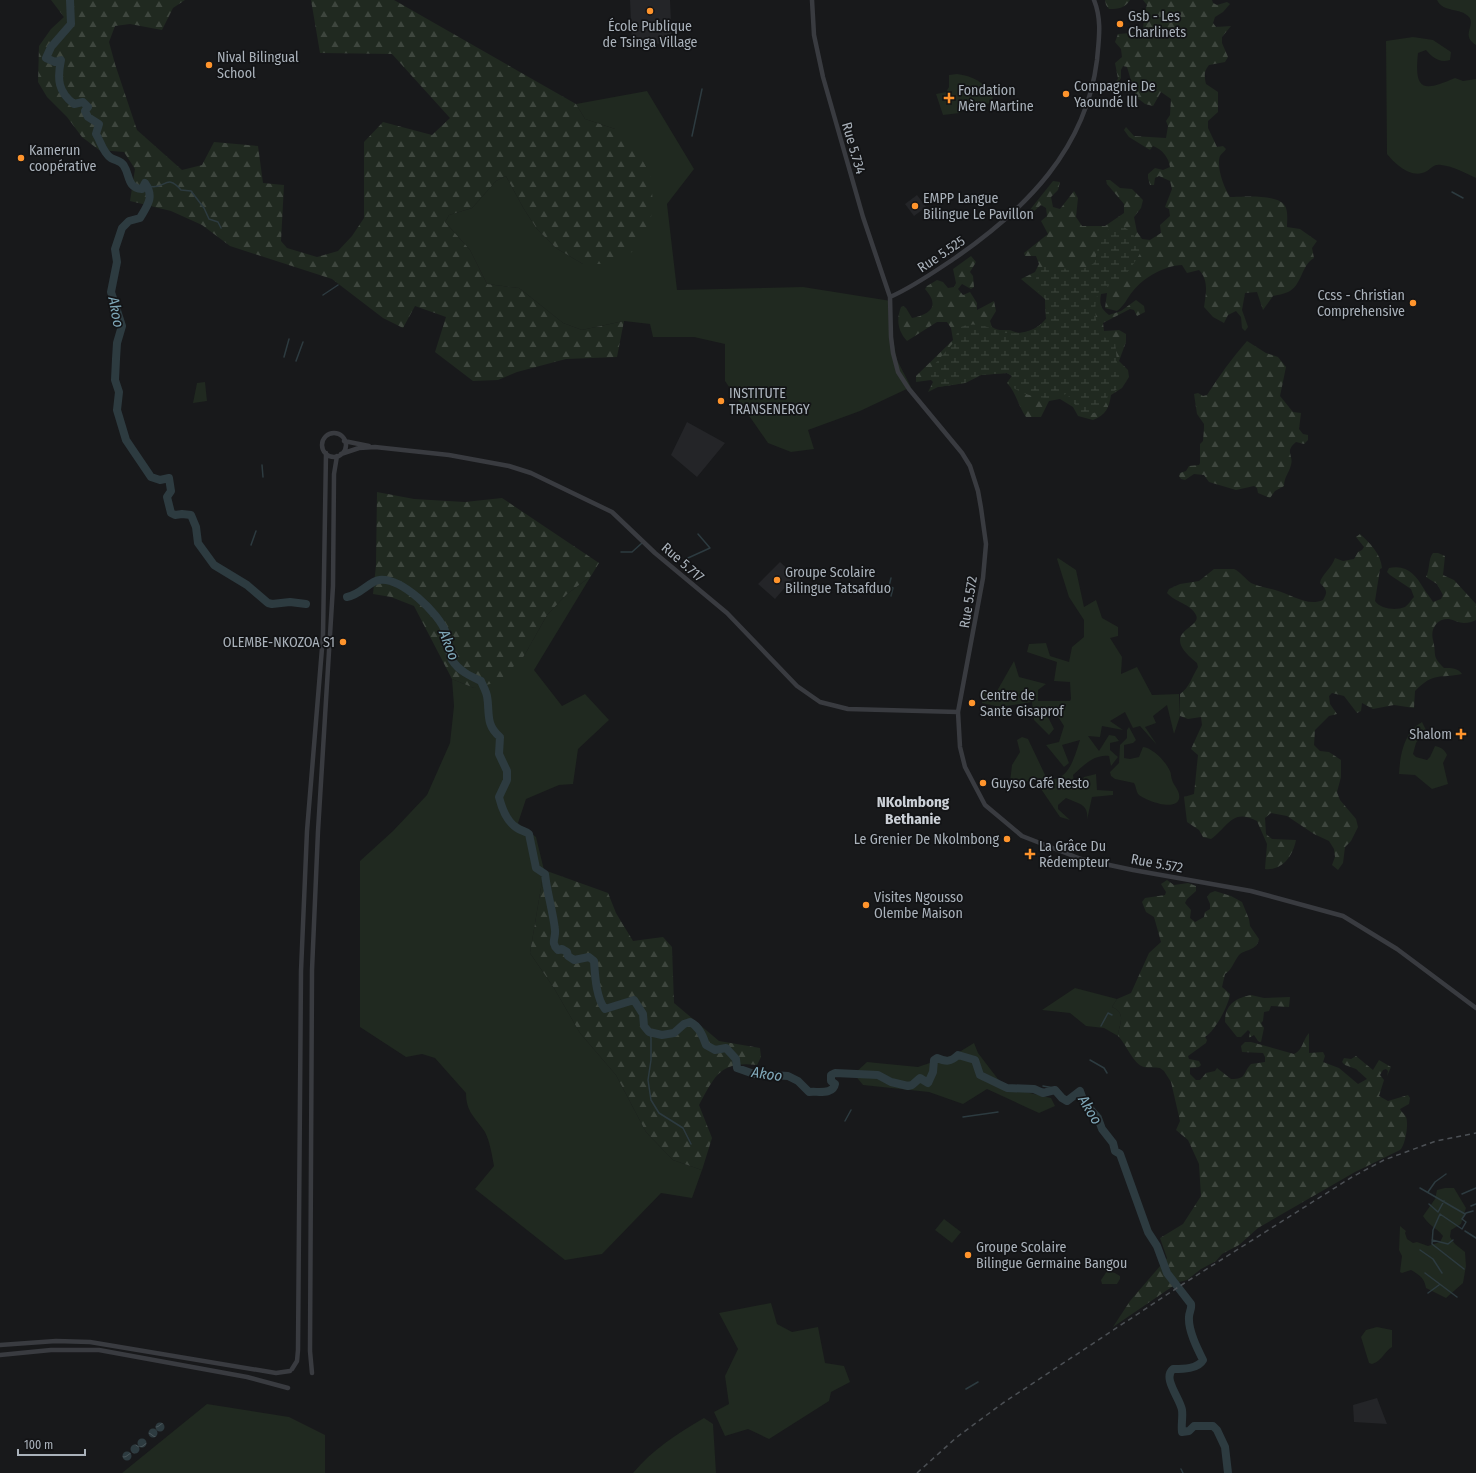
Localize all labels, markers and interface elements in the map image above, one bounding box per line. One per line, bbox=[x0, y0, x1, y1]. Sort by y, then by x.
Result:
marker: École Publique de Tsinga Village bbox=[645, 6, 655, 16]
place label: Gsb - Les Charlinets bbox=[1128, 8, 1186, 41]
place label: École Publique de Tsinga Village bbox=[603, 17, 697, 51]
marker: Gsb - Les Charlinets bbox=[1115, 19, 1125, 29]
place label: Nival Bilingual School bbox=[217, 49, 299, 82]
marker: Nival Bilingual School bbox=[204, 60, 214, 70]
place label: Compagnie De Yaoundé lll bbox=[1074, 78, 1156, 111]
place label: Fondation Mère Martine bbox=[958, 82, 1034, 115]
marker: Compagnie De Yaoundé lll bbox=[1061, 89, 1071, 99]
marker: Fondation Mère Martine bbox=[943, 92, 955, 104]
street label: Rue 5.734 bbox=[838, 120, 869, 176]
place label: Kamerun coopérative bbox=[29, 142, 96, 175]
marker: Kamerun coopérative bbox=[16, 153, 26, 163]
place label: EMPP Langue Bilingue Le Pavillon bbox=[923, 190, 1034, 223]
marker: EMPP Langue Bilingue Le Pavillon bbox=[910, 201, 920, 211]
street label: Rue 5.525 bbox=[914, 232, 968, 276]
place label: Ccss - Christian Comprehensive bbox=[1317, 287, 1405, 320]
water label: Akoo bbox=[104, 294, 128, 329]
marker: Ccss - Christian Comprehensive bbox=[1408, 298, 1418, 308]
place label: INSTITUTE TRANSENERGY bbox=[729, 385, 810, 418]
marker: INSTITUTE TRANSENERGY bbox=[716, 396, 726, 406]
street label: Rue 5.717 bbox=[658, 539, 708, 586]
place label: Groupe Scolaire Bilingue Tatsafduo bbox=[785, 564, 891, 597]
marker: Groupe Scolaire Bilingue Tatsafduo bbox=[772, 575, 782, 585]
street label: Rue 5.572 bbox=[956, 575, 981, 629]
water label: Akoo bbox=[435, 626, 463, 663]
place label: OLEMBE-NKOZOA S1 bbox=[223, 634, 335, 651]
marker: OLEMBE-NKOZOA S1 bbox=[338, 637, 348, 647]
place label: Centre de Sante Gisaprof bbox=[980, 687, 1065, 720]
marker: Centre de Sante Gisaprof bbox=[967, 698, 977, 708]
place label: Shalom bbox=[1409, 726, 1452, 743]
marker: Shalom bbox=[1455, 728, 1467, 740]
place label: Guyso Café Resto bbox=[991, 775, 1089, 792]
marker: Guyso Café Resto bbox=[978, 778, 988, 788]
district label: NKolmbong Bethanie bbox=[877, 793, 950, 828]
place label: Le Grenier De Nkolmbong bbox=[854, 831, 999, 848]
marker: Le Grenier De Nkolmbong bbox=[1002, 834, 1012, 844]
place label: La Grâce Du Rédempteur bbox=[1039, 838, 1110, 871]
marker: La Grâce Du Rédempteur bbox=[1024, 848, 1036, 860]
street label: Rue 5.572 bbox=[1130, 851, 1184, 876]
place label: Visites Ngousso Olembe Maison bbox=[874, 889, 963, 922]
marker: Visites Ngousso Olembe Maison bbox=[861, 900, 871, 910]
water label: Akoo bbox=[749, 1063, 784, 1085]
water label: Akoo bbox=[1074, 1091, 1106, 1128]
place label: Groupe Scolaire Bilingue Germaine Bangou bbox=[976, 1239, 1127, 1272]
marker: Groupe Scolaire Bilingue Germaine Bangou bbox=[963, 1250, 973, 1260]
scale bar bbox=[18, 1431, 85, 1457]
text: 100 m bbox=[24, 1438, 53, 1452]

